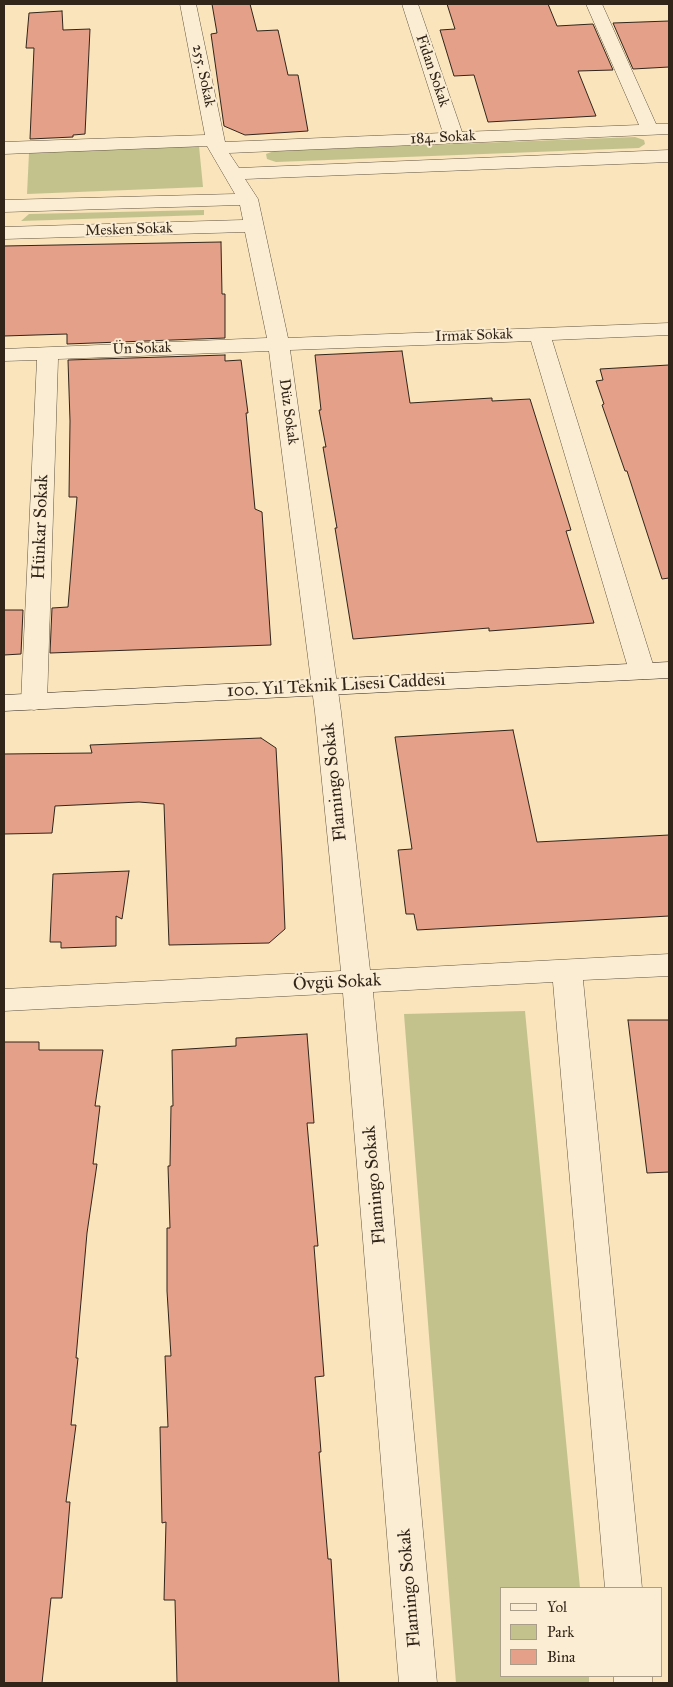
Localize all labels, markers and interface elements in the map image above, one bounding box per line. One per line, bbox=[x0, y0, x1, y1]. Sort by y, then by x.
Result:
street label: Fidan Sokak bbox=[411, 32, 453, 110]
street label: 255. Sokak bbox=[188, 43, 218, 109]
street label: 184. Sokak bbox=[410, 127, 476, 149]
street label: Mesken Sokak bbox=[85, 219, 173, 241]
street label: Irmak Sokak bbox=[435, 326, 513, 346]
street label: Ün Sokak bbox=[112, 339, 172, 359]
street label: Düz Sokak bbox=[274, 378, 302, 446]
street label: Hünkar Sokak bbox=[28, 474, 54, 580]
street label: 100. Yıl Teknik Lisesi Caddesi bbox=[226, 669, 446, 703]
street label: Flamingo Sokak bbox=[318, 722, 352, 842]
street label: Övgü Sokak bbox=[292, 970, 382, 996]
street label: Flamingo Sokak bbox=[359, 1125, 391, 1245]
street label: Flamingo Sokak bbox=[394, 1528, 426, 1648]
legend bbox=[500, 1587, 663, 1677]
text: Yol bbox=[547, 1598, 567, 1616]
text: Park bbox=[547, 1623, 574, 1641]
text: Bina bbox=[547, 1648, 575, 1666]

